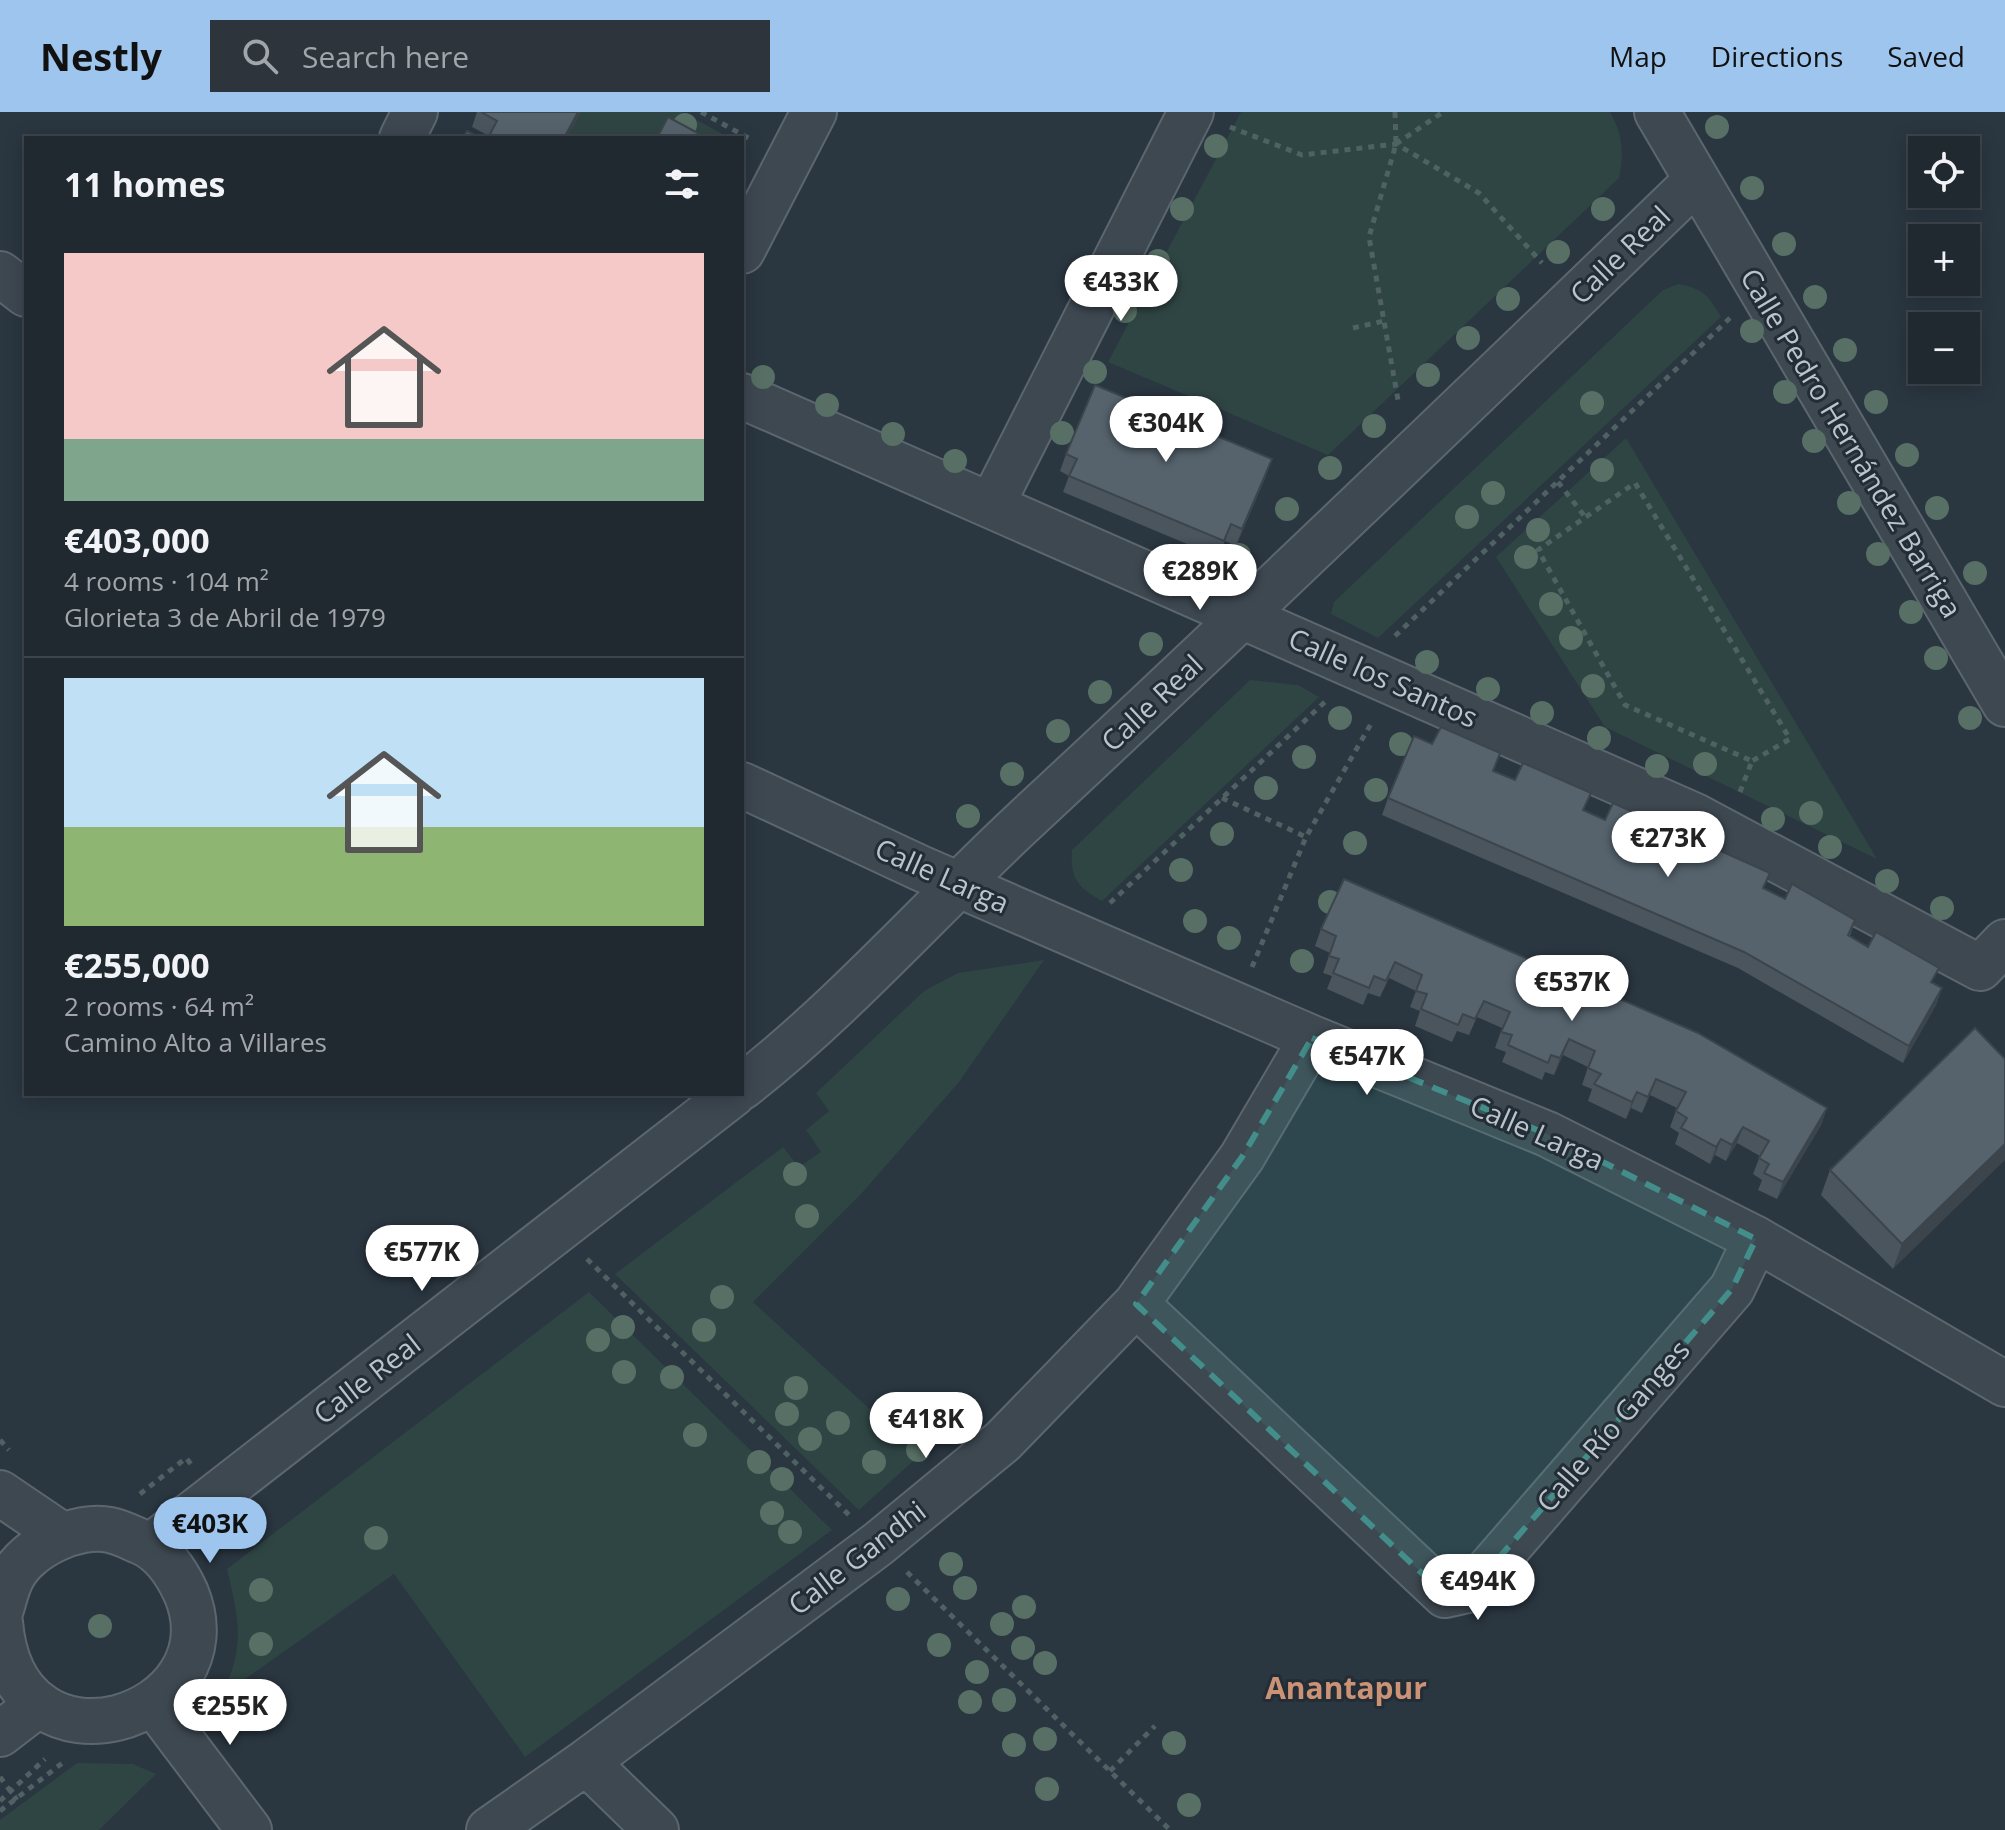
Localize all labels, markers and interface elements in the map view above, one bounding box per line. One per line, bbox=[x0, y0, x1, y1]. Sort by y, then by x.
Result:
search box bbox=[210, 20, 770, 92]
text: Nestly bbox=[40, 30, 162, 82]
icon: search bbox=[238, 34, 282, 78]
text: Search here bbox=[302, 36, 469, 77]
text: Map bbox=[1609, 37, 1667, 75]
text: Directions bbox=[1711, 37, 1843, 75]
text: Saved bbox=[1887, 37, 1965, 75]
map controls bbox=[1908, 136, 1980, 384]
button: locate bbox=[1908, 136, 1980, 208]
text: 11 homes bbox=[64, 161, 225, 207]
icon: filters bbox=[660, 162, 704, 206]
street label: Calle Real bbox=[1561, 197, 1678, 312]
button: + bbox=[1908, 224, 1980, 296]
pin: €433K bbox=[1065, 255, 1177, 323]
street label: Calle Pedro Hernández Barriga bbox=[1732, 261, 1971, 624]
text: €433K bbox=[1083, 263, 1159, 299]
icon: home bbox=[312, 305, 456, 449]
button: − bbox=[1908, 312, 1980, 384]
pin: €304K bbox=[1110, 396, 1222, 464]
text: €304K bbox=[1128, 404, 1204, 440]
text: €403,000 bbox=[64, 517, 210, 563]
pin: €289K bbox=[1144, 544, 1256, 612]
text: €289K bbox=[1162, 552, 1238, 588]
text: 4 rooms · 104 m² bbox=[64, 563, 269, 599]
text: Glorieta 3 de Abril de 1979 bbox=[64, 599, 386, 635]
street label: Calle los Santos bbox=[1283, 618, 1484, 736]
street label: Calle Real bbox=[1092, 645, 1210, 759]
icon: home bbox=[312, 730, 456, 874]
pin: €273K bbox=[1612, 811, 1724, 879]
text: €273K bbox=[1630, 819, 1706, 855]
street label: Calle Larga bbox=[869, 829, 1015, 921]
text: €255,000 bbox=[64, 942, 210, 988]
pin: €537K bbox=[1516, 955, 1628, 1023]
text: €537K bbox=[1534, 963, 1610, 999]
text: 2 rooms · 64 m² bbox=[64, 988, 254, 1024]
text: Camino Alto a Villares bbox=[64, 1024, 327, 1060]
pin: €547K bbox=[1311, 1029, 1423, 1097]
text: €547K bbox=[1329, 1037, 1405, 1073]
street label: Calle Larga bbox=[1464, 1086, 1610, 1178]
pin: €577K bbox=[366, 1225, 478, 1293]
text: €577K bbox=[384, 1233, 460, 1269]
street label: Calle Real bbox=[305, 1324, 428, 1432]
street label: Calle Río Ganges bbox=[1527, 1331, 1697, 1519]
pin: €418K bbox=[870, 1392, 982, 1460]
text: €418K bbox=[888, 1400, 964, 1436]
street label: Calle Gandhi bbox=[780, 1492, 933, 1623]
pin: €403K bbox=[154, 1497, 266, 1565]
text: €403K bbox=[172, 1505, 248, 1541]
pin: €494K bbox=[1422, 1554, 1534, 1622]
text: €494K bbox=[1440, 1562, 1516, 1598]
district label: Anantapur bbox=[1265, 1667, 1427, 1708]
pin: €255K bbox=[174, 1679, 286, 1747]
text: €255K bbox=[192, 1687, 268, 1723]

